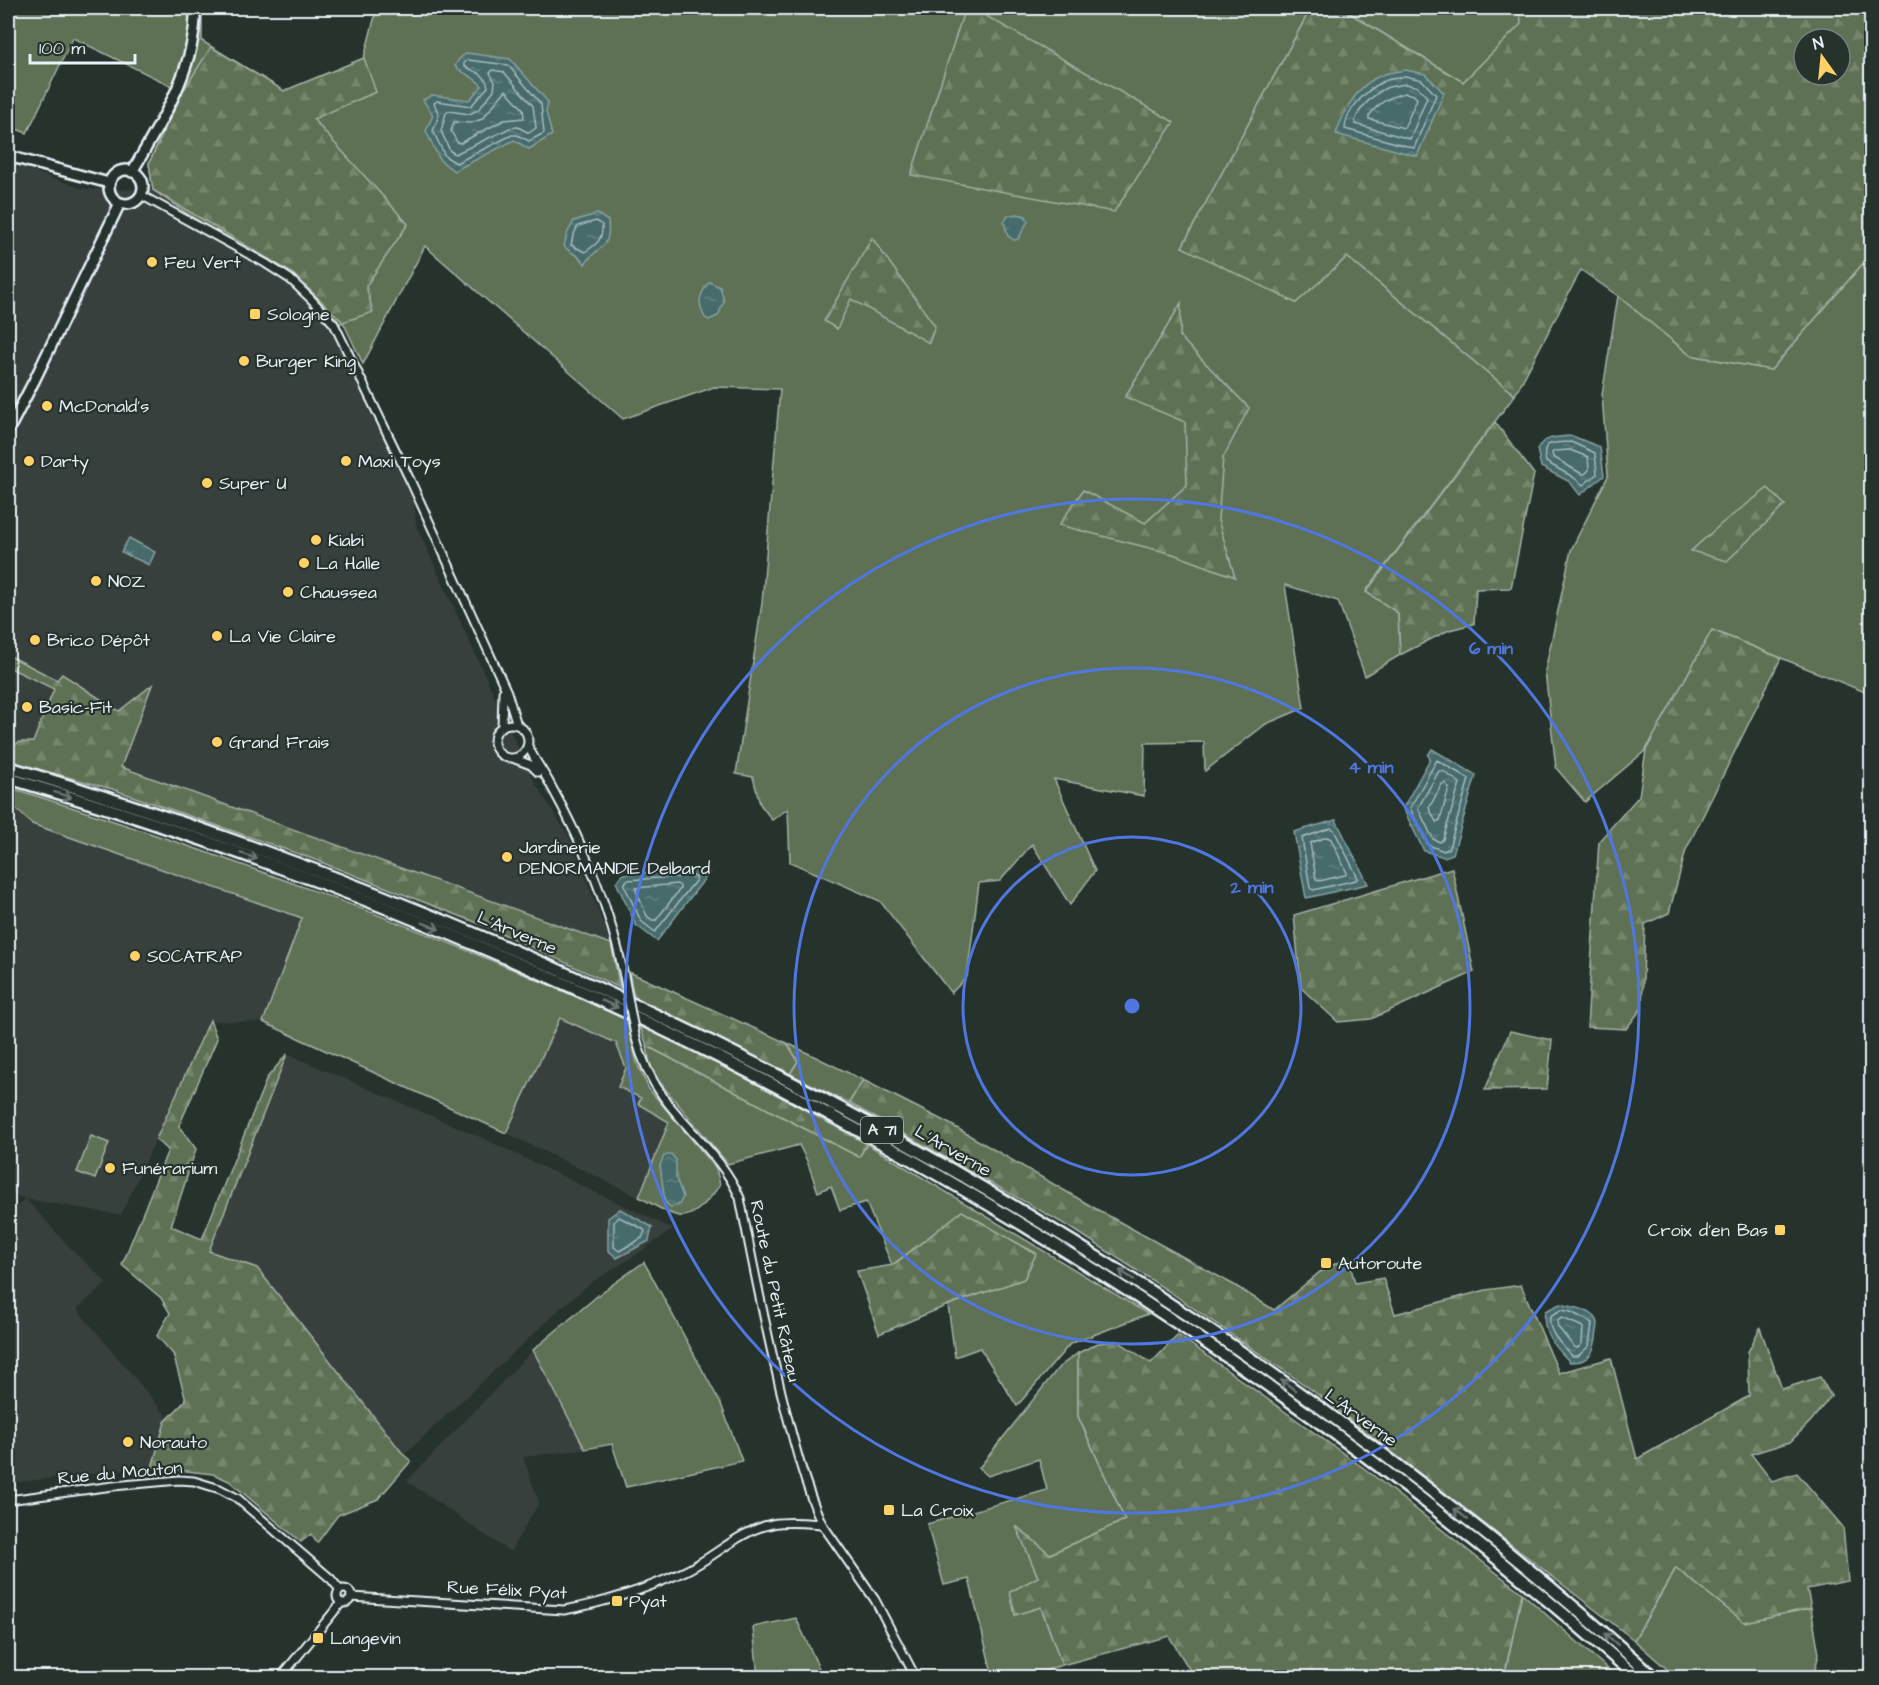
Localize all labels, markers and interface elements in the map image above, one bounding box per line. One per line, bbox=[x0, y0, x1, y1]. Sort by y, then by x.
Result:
scale bar bbox=[30, 27, 135, 65]
north arrow bbox=[1792, 27, 1852, 87]
text: N bbox=[1811, 32, 1826, 55]
text: 100 m bbox=[39, 36, 85, 61]
place label: Feu Vert bbox=[164, 250, 242, 275]
marker: Feu Vert bbox=[145, 255, 159, 269]
place label: Sologne bbox=[267, 302, 330, 328]
marker: Sologne bbox=[248, 307, 262, 321]
place label: Burger King bbox=[256, 349, 356, 375]
marker: Burger King bbox=[237, 354, 251, 368]
place label: McDonald's bbox=[59, 394, 149, 419]
marker: McDonald's bbox=[40, 399, 54, 413]
place label: Darty bbox=[41, 449, 89, 475]
place label: Maxi Toys bbox=[358, 449, 441, 475]
marker: Darty bbox=[22, 454, 36, 468]
marker: Maxi Toys bbox=[339, 454, 353, 468]
place label: Super U bbox=[219, 471, 287, 496]
marker: Super U bbox=[200, 476, 214, 490]
place label: Kiabi bbox=[328, 528, 364, 553]
marker: Kiabi bbox=[309, 533, 323, 547]
place label: La Halle bbox=[316, 551, 381, 576]
marker: La Halle bbox=[297, 556, 311, 570]
place label: NOZ bbox=[108, 569, 145, 594]
marker: NOZ bbox=[89, 574, 103, 588]
place label: Chaussea bbox=[300, 580, 377, 605]
marker: Chaussea bbox=[281, 585, 295, 599]
place label: La Vie Claire bbox=[229, 624, 336, 649]
place label: Brico Dépôt bbox=[47, 628, 151, 653]
marker: La Vie Claire bbox=[210, 629, 224, 643]
marker: Brico Dépôt bbox=[28, 633, 42, 647]
text: 6 min bbox=[1469, 636, 1513, 661]
place label: Basic-Fit bbox=[39, 695, 113, 720]
marker: Basic-Fit bbox=[20, 700, 34, 714]
place label: Grand Frais bbox=[229, 730, 329, 755]
marker: Grand Frais bbox=[210, 735, 224, 749]
text: 4 min bbox=[1348, 755, 1394, 780]
one-way arrow bbox=[53, 790, 72, 801]
place label: Jardinerie DENORMANDIE Delbard bbox=[519, 835, 710, 881]
marker: Jardinerie DENORMANDIE Delbard bbox=[500, 850, 514, 864]
one-way arrow bbox=[239, 852, 258, 863]
text: 2 min bbox=[1229, 875, 1274, 900]
street label: L'Arverne bbox=[473, 905, 561, 961]
one-way arrow bbox=[421, 921, 439, 932]
place label: SOCATRAP bbox=[147, 944, 242, 969]
marker: SOCATRAP bbox=[128, 949, 142, 963]
centre of rings bbox=[1122, 996, 1142, 1016]
one-way arrow bbox=[600, 998, 618, 1010]
road number: A 71 bbox=[861, 1117, 903, 1143]
street label: L'Arverne bbox=[910, 1119, 996, 1183]
place label: Funérarium bbox=[122, 1156, 217, 1181]
marker: Funérarium bbox=[103, 1161, 117, 1175]
street label: Route du Petit Râteau bbox=[744, 1198, 806, 1384]
place label: Croix d'en Bas bbox=[1648, 1218, 1768, 1243]
marker: Croix d'en Bas bbox=[1773, 1223, 1787, 1237]
place label: Autoroute bbox=[1338, 1251, 1423, 1276]
marker: Autoroute bbox=[1319, 1256, 1333, 1270]
one-way arrow bbox=[1119, 1269, 1136, 1281]
one-way arrow bbox=[1281, 1379, 1297, 1391]
street label: L'Arverne bbox=[1319, 1383, 1403, 1453]
place label: Norauto bbox=[140, 1430, 207, 1455]
marker: Norauto bbox=[121, 1435, 135, 1449]
street label: Rue du Mouton bbox=[57, 1455, 183, 1491]
place label: La Croix bbox=[901, 1498, 974, 1523]
marker: La Croix bbox=[882, 1503, 896, 1517]
one-way arrow bbox=[1453, 1508, 1469, 1521]
street label: Rue Félix Pyat bbox=[446, 1574, 568, 1607]
place label: Pyat bbox=[629, 1589, 668, 1615]
marker: Pyat bbox=[610, 1594, 624, 1608]
place label: Langevin bbox=[330, 1626, 401, 1652]
marker: Langevin bbox=[311, 1631, 325, 1645]
one-way arrow bbox=[1604, 1632, 1619, 1646]

